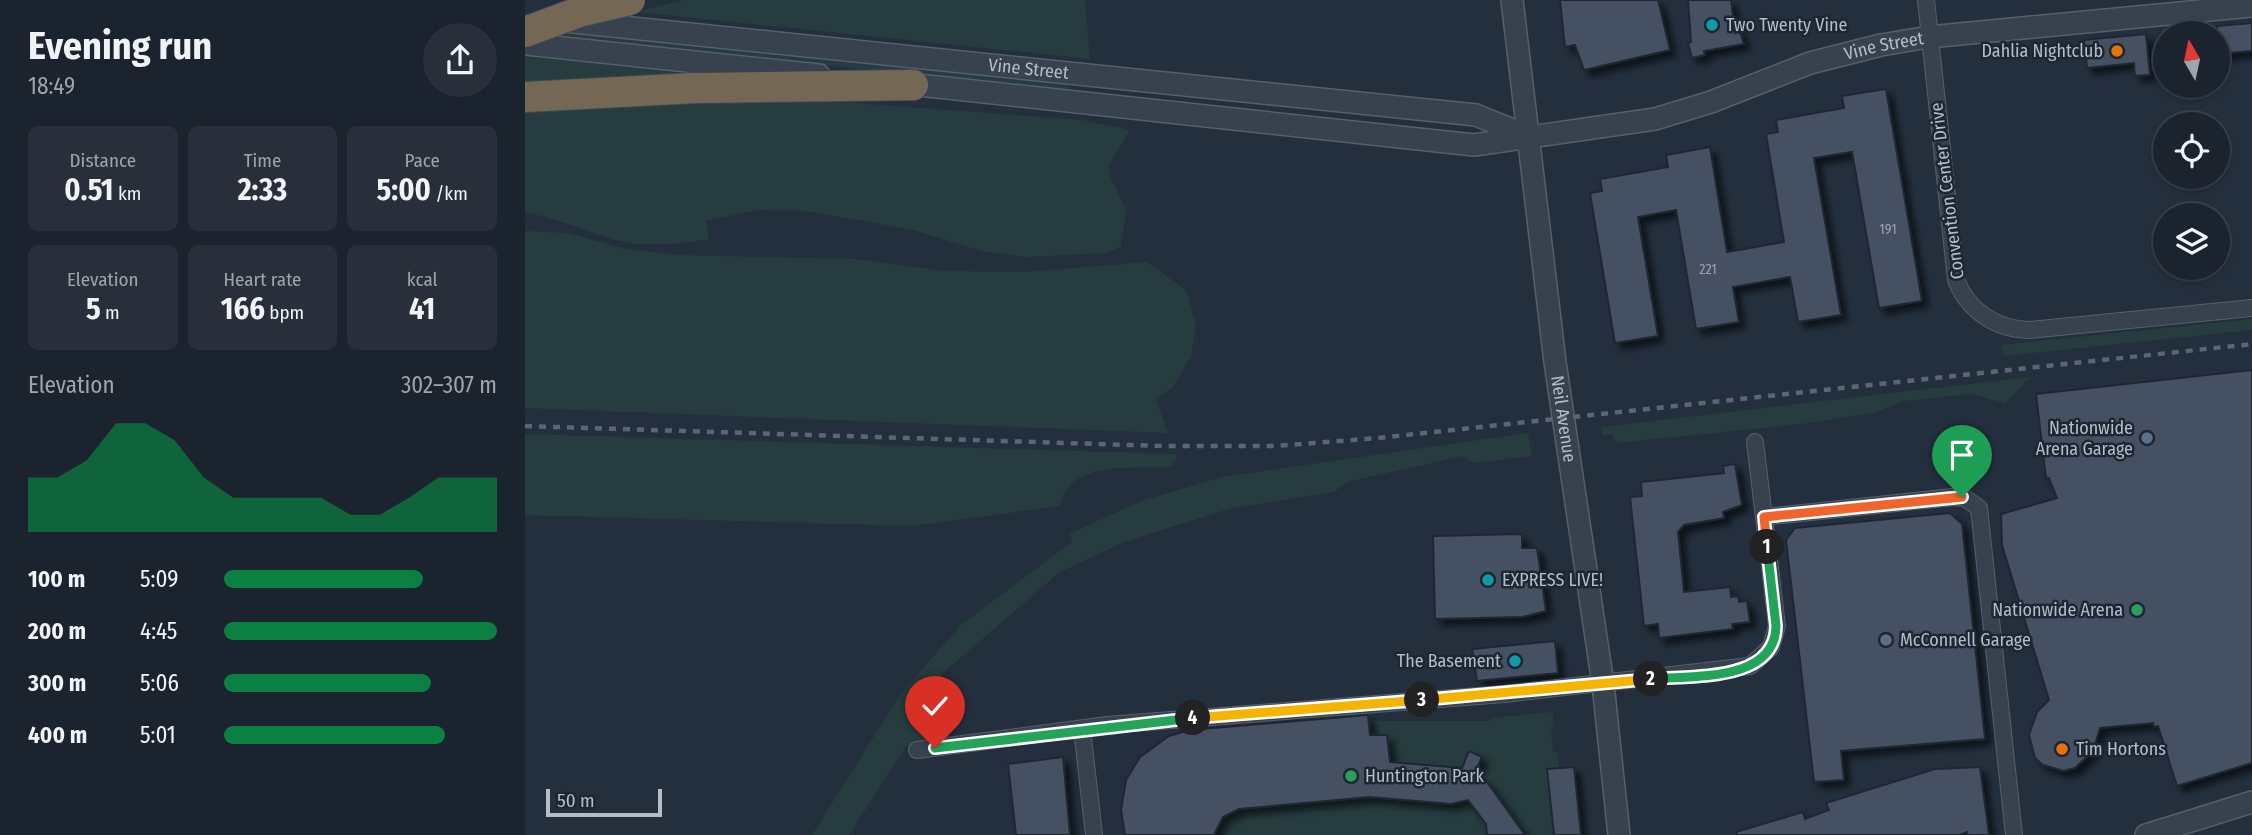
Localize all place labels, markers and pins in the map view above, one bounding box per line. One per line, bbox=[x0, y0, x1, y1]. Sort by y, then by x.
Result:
place label: Two Twenty Vine bbox=[1726, 14, 1848, 36]
marker: Two Twenty Vine bbox=[1704, 17, 1720, 33]
place label: Dahlia Nightclub bbox=[1982, 40, 2103, 62]
marker: Dahlia Nightclub bbox=[2109, 43, 2125, 59]
place label: Nationwide Arena Garage bbox=[2036, 417, 2133, 460]
pin bbox=[1932, 425, 1992, 497]
marker: Nationwide Arena Garage bbox=[2139, 430, 2155, 446]
pin: 1 bbox=[1749, 530, 1785, 564]
place label: EXPRESS LIVE! bbox=[1502, 569, 1603, 591]
marker: EXPRESS LIVE! bbox=[1480, 572, 1496, 588]
place label: Nationwide Arena bbox=[1992, 599, 2123, 621]
marker: Nationwide Arena bbox=[2129, 602, 2145, 618]
place label: McConnell Garage bbox=[1900, 629, 2031, 651]
marker: McConnell Garage bbox=[1878, 632, 1894, 648]
place label: The Basement bbox=[1397, 650, 1501, 672]
marker: The Basement bbox=[1507, 653, 1523, 669]
pin: 2 bbox=[1633, 662, 1669, 696]
pin bbox=[905, 676, 965, 748]
pin: 3 bbox=[1405, 682, 1439, 718]
pin: 4 bbox=[1175, 700, 1211, 736]
place label: Tim Hortons bbox=[2076, 738, 2166, 760]
marker: Tim Hortons bbox=[2054, 741, 2070, 757]
place label: Huntington Park bbox=[1365, 765, 1485, 787]
marker: Huntington Park bbox=[1343, 768, 1359, 784]

